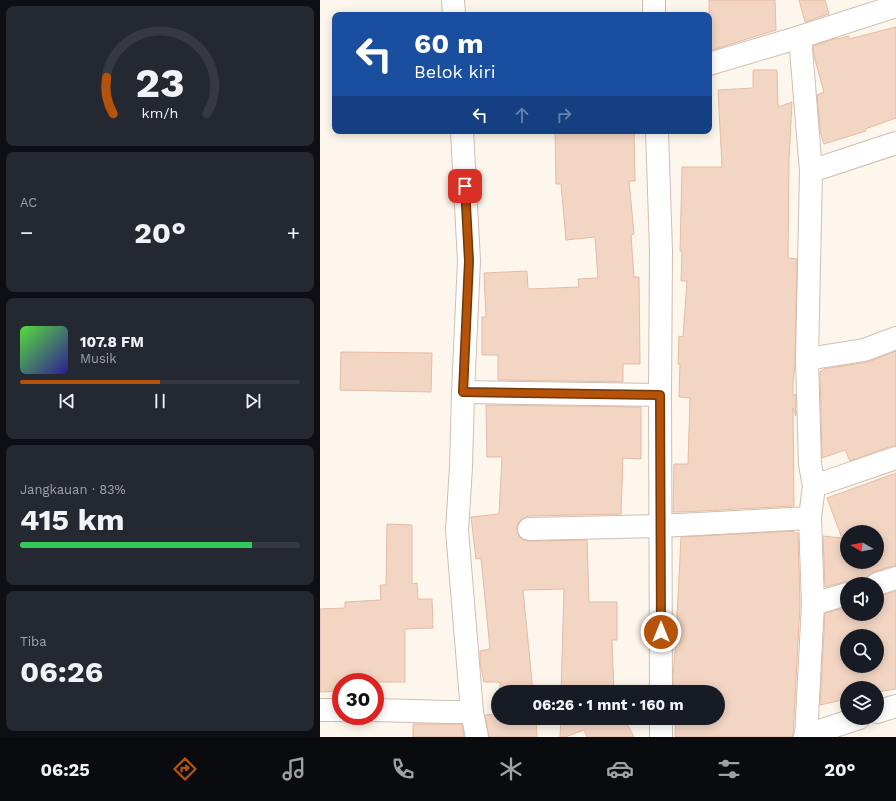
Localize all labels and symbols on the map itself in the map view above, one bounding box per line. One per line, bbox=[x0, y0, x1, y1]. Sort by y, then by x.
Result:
pin bbox=[448, 169, 482, 203]
north arrow bbox=[840, 525, 884, 569]
position arrow bbox=[640, 611, 682, 653]
speed limit sign: 30 bbox=[332, 673, 384, 725]

